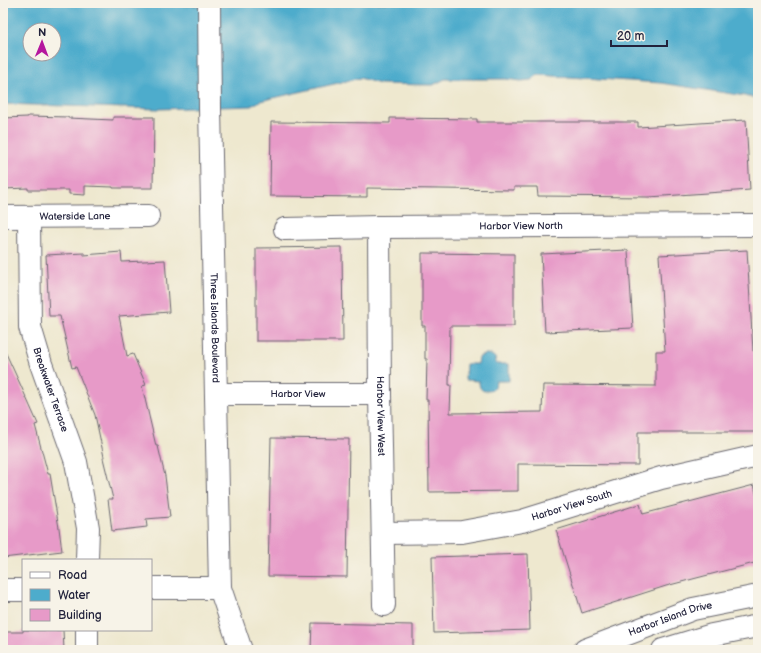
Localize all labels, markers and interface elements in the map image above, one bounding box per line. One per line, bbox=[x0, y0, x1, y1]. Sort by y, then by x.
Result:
north arrow bbox=[22, 22, 62, 62]
scale bar bbox=[611, 22, 667, 48]
text: N bbox=[38, 26, 46, 39]
text: 20 m bbox=[617, 29, 644, 44]
street label: Waterside Lane bbox=[39, 210, 111, 223]
street label: Harbor View North bbox=[479, 220, 563, 232]
street label: Three Islands Boulevard bbox=[207, 273, 222, 383]
street label: Breakwater Terrace bbox=[30, 346, 71, 434]
street label: Harbor View West bbox=[374, 376, 387, 456]
street label: Harbor View bbox=[270, 388, 326, 400]
street label: Harbor View South bbox=[530, 487, 614, 524]
legend bbox=[22, 559, 152, 631]
text: Road bbox=[58, 568, 87, 583]
text: Water bbox=[58, 588, 90, 603]
street label: Harbor Island Drive bbox=[627, 599, 713, 639]
text: Building bbox=[58, 608, 102, 623]

